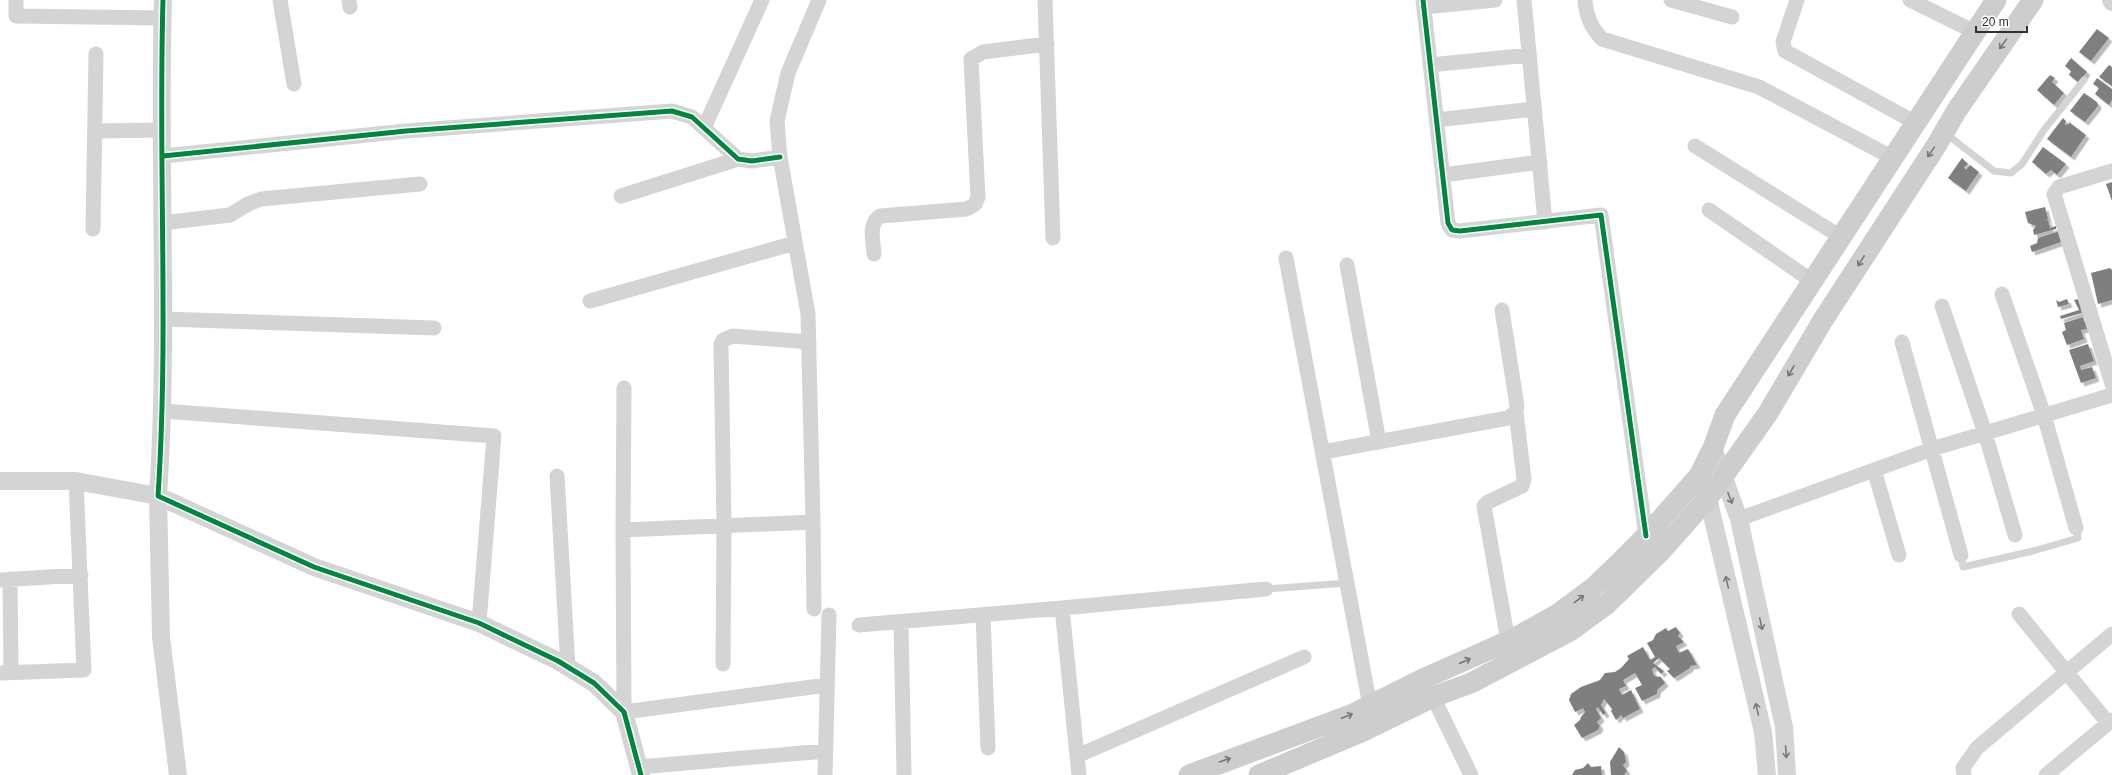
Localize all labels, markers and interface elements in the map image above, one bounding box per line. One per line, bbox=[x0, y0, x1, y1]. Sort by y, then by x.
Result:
scale bar bbox=[1976, 8, 2027, 34]
text: 20 m bbox=[1982, 15, 2009, 29]
one-way arrow bbox=[1999, 38, 2007, 49]
one-way arrow bbox=[1927, 146, 1935, 158]
one-way arrow bbox=[1857, 255, 1865, 266]
one-way arrow bbox=[1787, 365, 1795, 377]
one-way arrow bbox=[1727, 491, 1735, 503]
one-way arrow bbox=[1723, 576, 1731, 589]
one-way arrow bbox=[1573, 594, 1584, 603]
one-way arrow bbox=[1758, 617, 1766, 630]
one-way arrow bbox=[1459, 657, 1471, 664]
one-way arrow bbox=[1753, 703, 1761, 716]
one-way arrow bbox=[1341, 711, 1353, 719]
one-way arrow bbox=[1782, 745, 1789, 758]
one-way arrow bbox=[1219, 756, 1231, 764]

